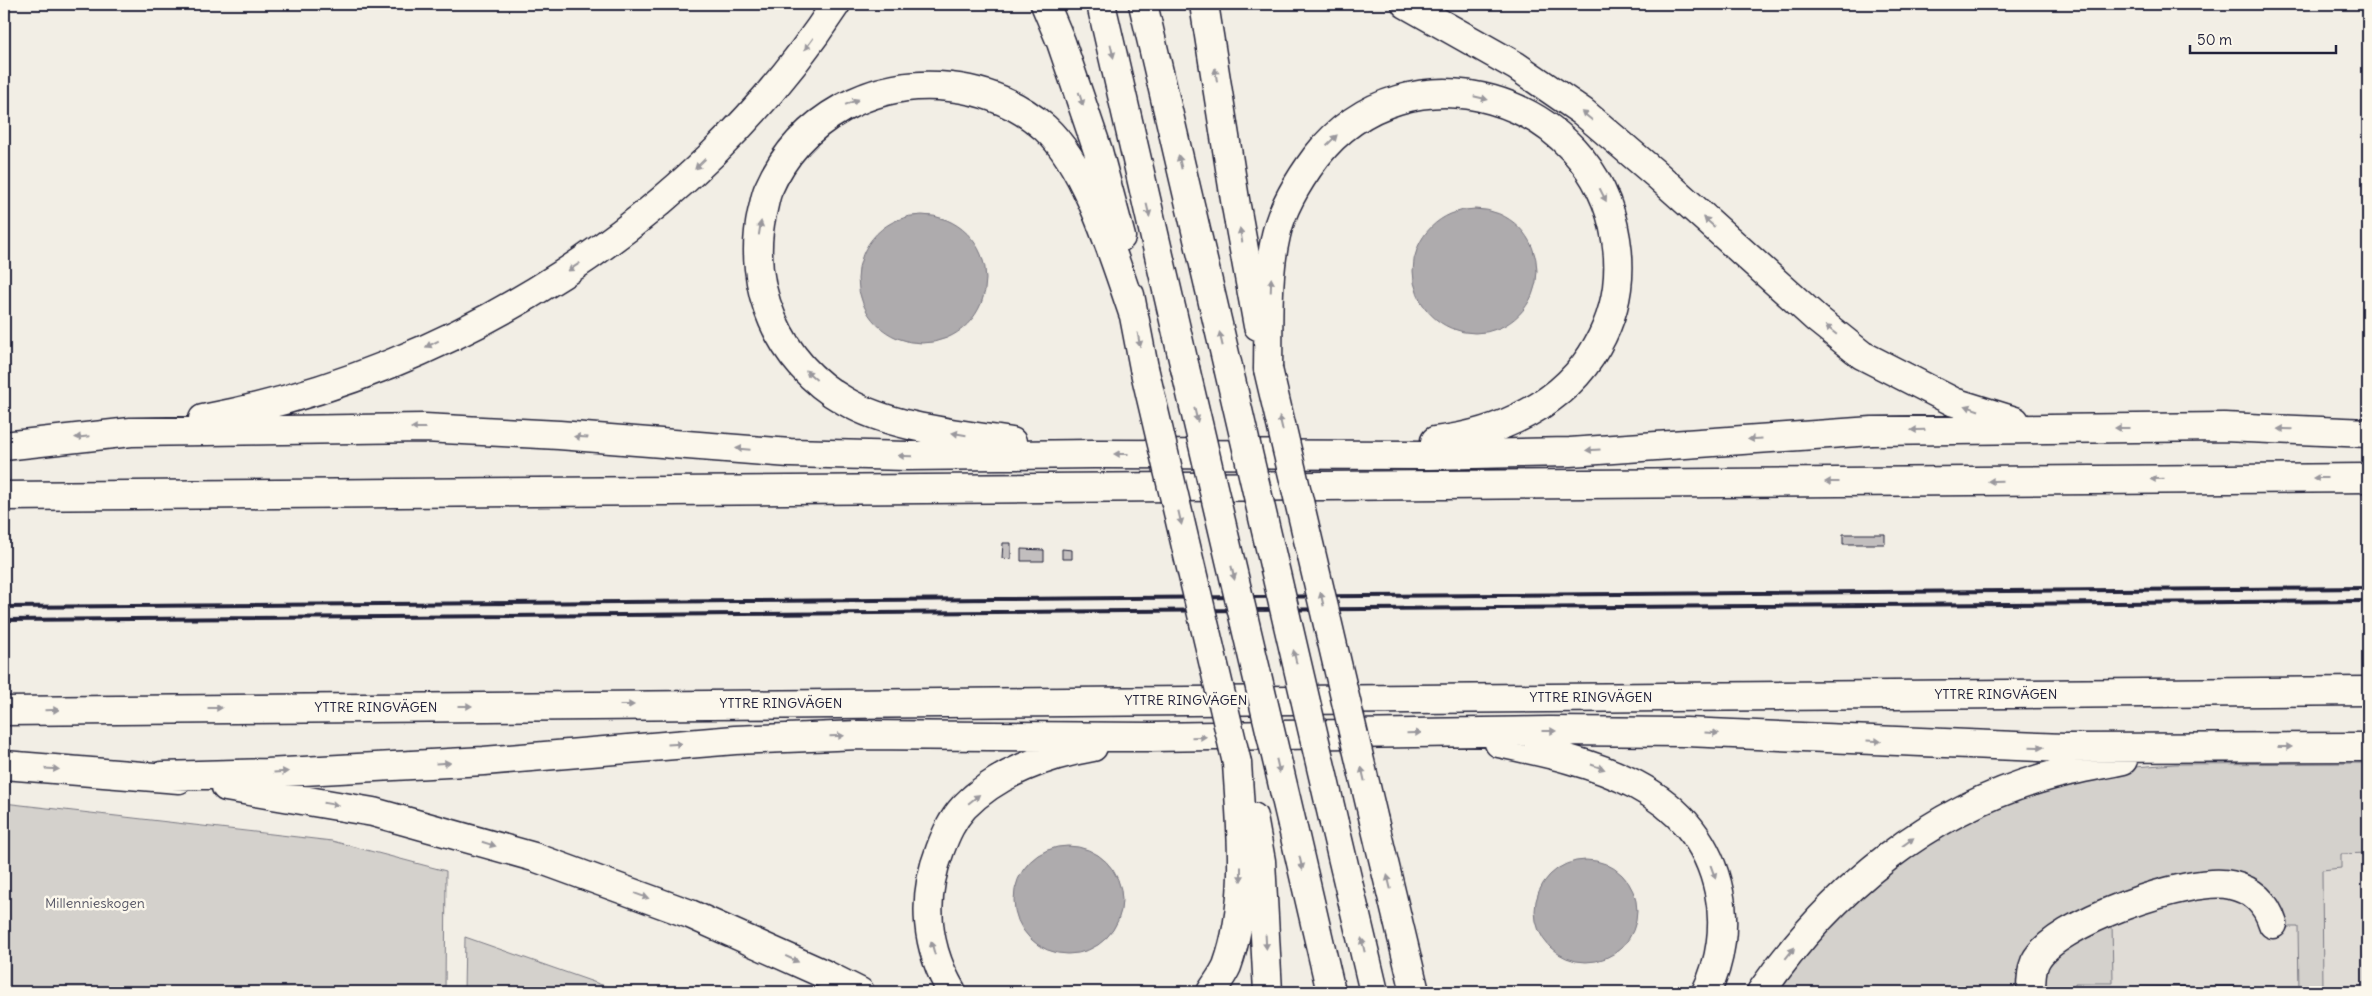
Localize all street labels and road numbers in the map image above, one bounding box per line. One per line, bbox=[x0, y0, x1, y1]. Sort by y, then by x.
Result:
street label: YTTRE RINGVÄGEN bbox=[1934, 685, 2058, 703]
street label: YTTRE RINGVÄGEN bbox=[1529, 688, 1653, 706]
street label: YTTRE RINGVÄGEN bbox=[1124, 691, 1248, 709]
street label: YTTRE RINGVÄGEN bbox=[719, 694, 843, 712]
street label: YTTRE RINGVÄGEN bbox=[314, 698, 438, 716]

